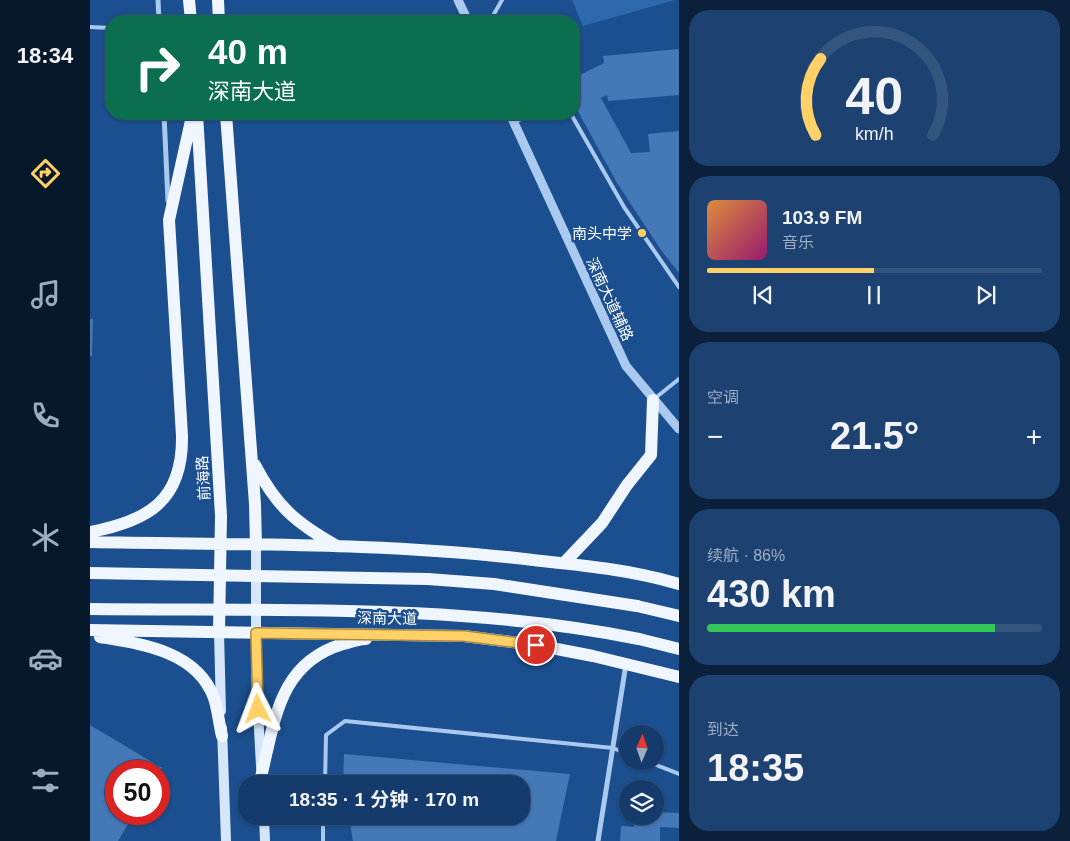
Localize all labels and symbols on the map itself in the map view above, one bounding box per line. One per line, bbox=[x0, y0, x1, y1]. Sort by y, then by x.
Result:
place label: 南头中学 bbox=[572, 225, 632, 242]
marker: 南头中学 bbox=[636, 227, 648, 239]
street label: 深南大道辅路 bbox=[583, 255, 637, 343]
street label: 前海路 bbox=[193, 455, 213, 501]
street label: 深南大道 bbox=[357, 609, 417, 627]
pin bbox=[515, 624, 557, 666]
position arrow bbox=[231, 682, 283, 734]
north arrow bbox=[619, 725, 664, 770]
speed limit sign: 50 bbox=[105, 760, 170, 825]

